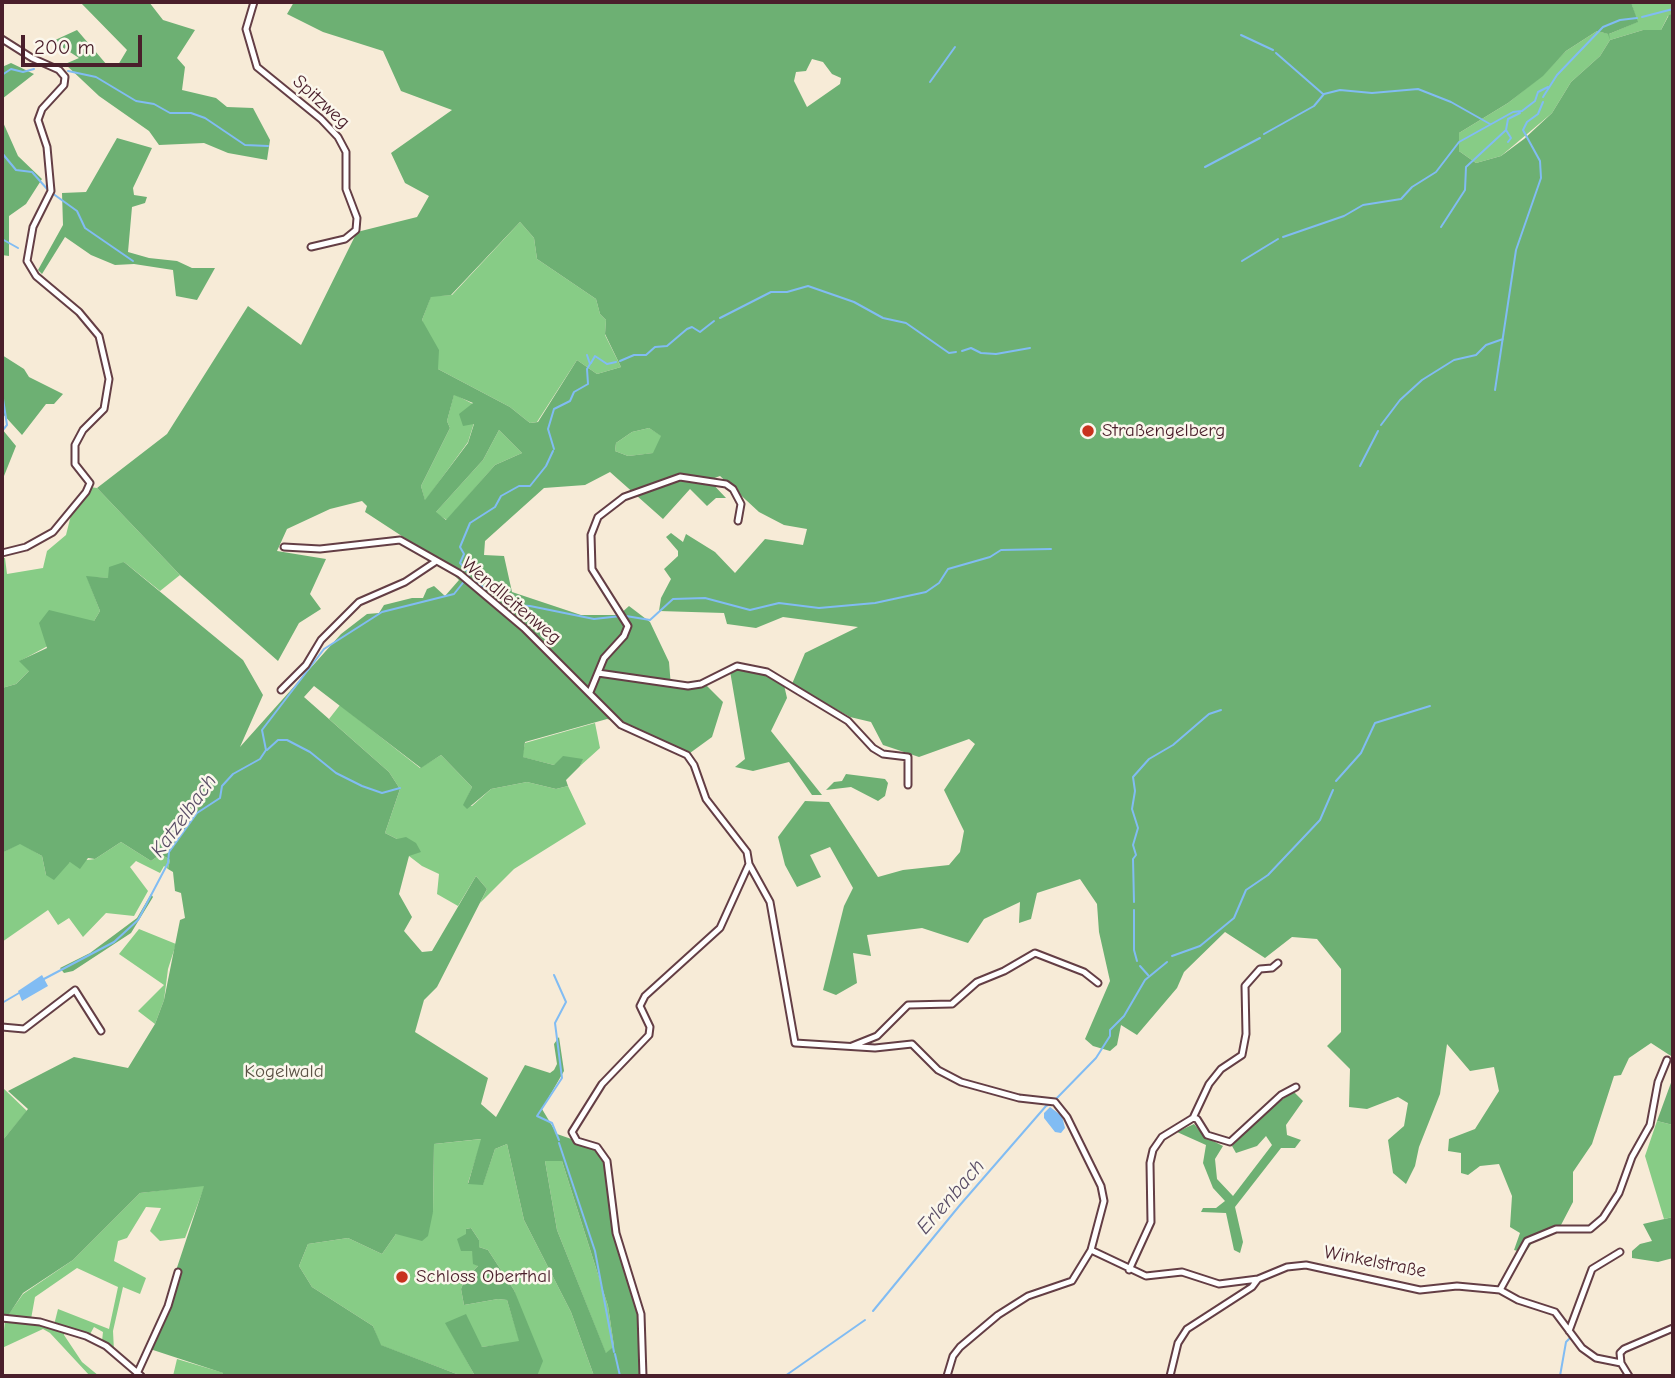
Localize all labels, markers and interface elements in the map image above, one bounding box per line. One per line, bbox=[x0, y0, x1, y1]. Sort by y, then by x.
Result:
scale bar bbox=[24, 21, 145, 65]
text: 200 m bbox=[34, 35, 95, 59]
street label: Spitzweg bbox=[288, 70, 354, 134]
place label: Straßengelberg bbox=[1102, 420, 1225, 442]
marker: Straßengelberg bbox=[1080, 423, 1096, 439]
street label: Wendlleitenweg bbox=[457, 553, 565, 649]
water label: Katzelbach bbox=[145, 770, 223, 862]
park label: Kogelwald bbox=[244, 1061, 324, 1083]
water label: Erlenbach bbox=[912, 1154, 990, 1240]
street label: Winkelstraße bbox=[1322, 1241, 1428, 1283]
place label: Schloss Oberthal bbox=[416, 1266, 551, 1288]
marker: Schloss Oberthal bbox=[394, 1269, 410, 1285]

